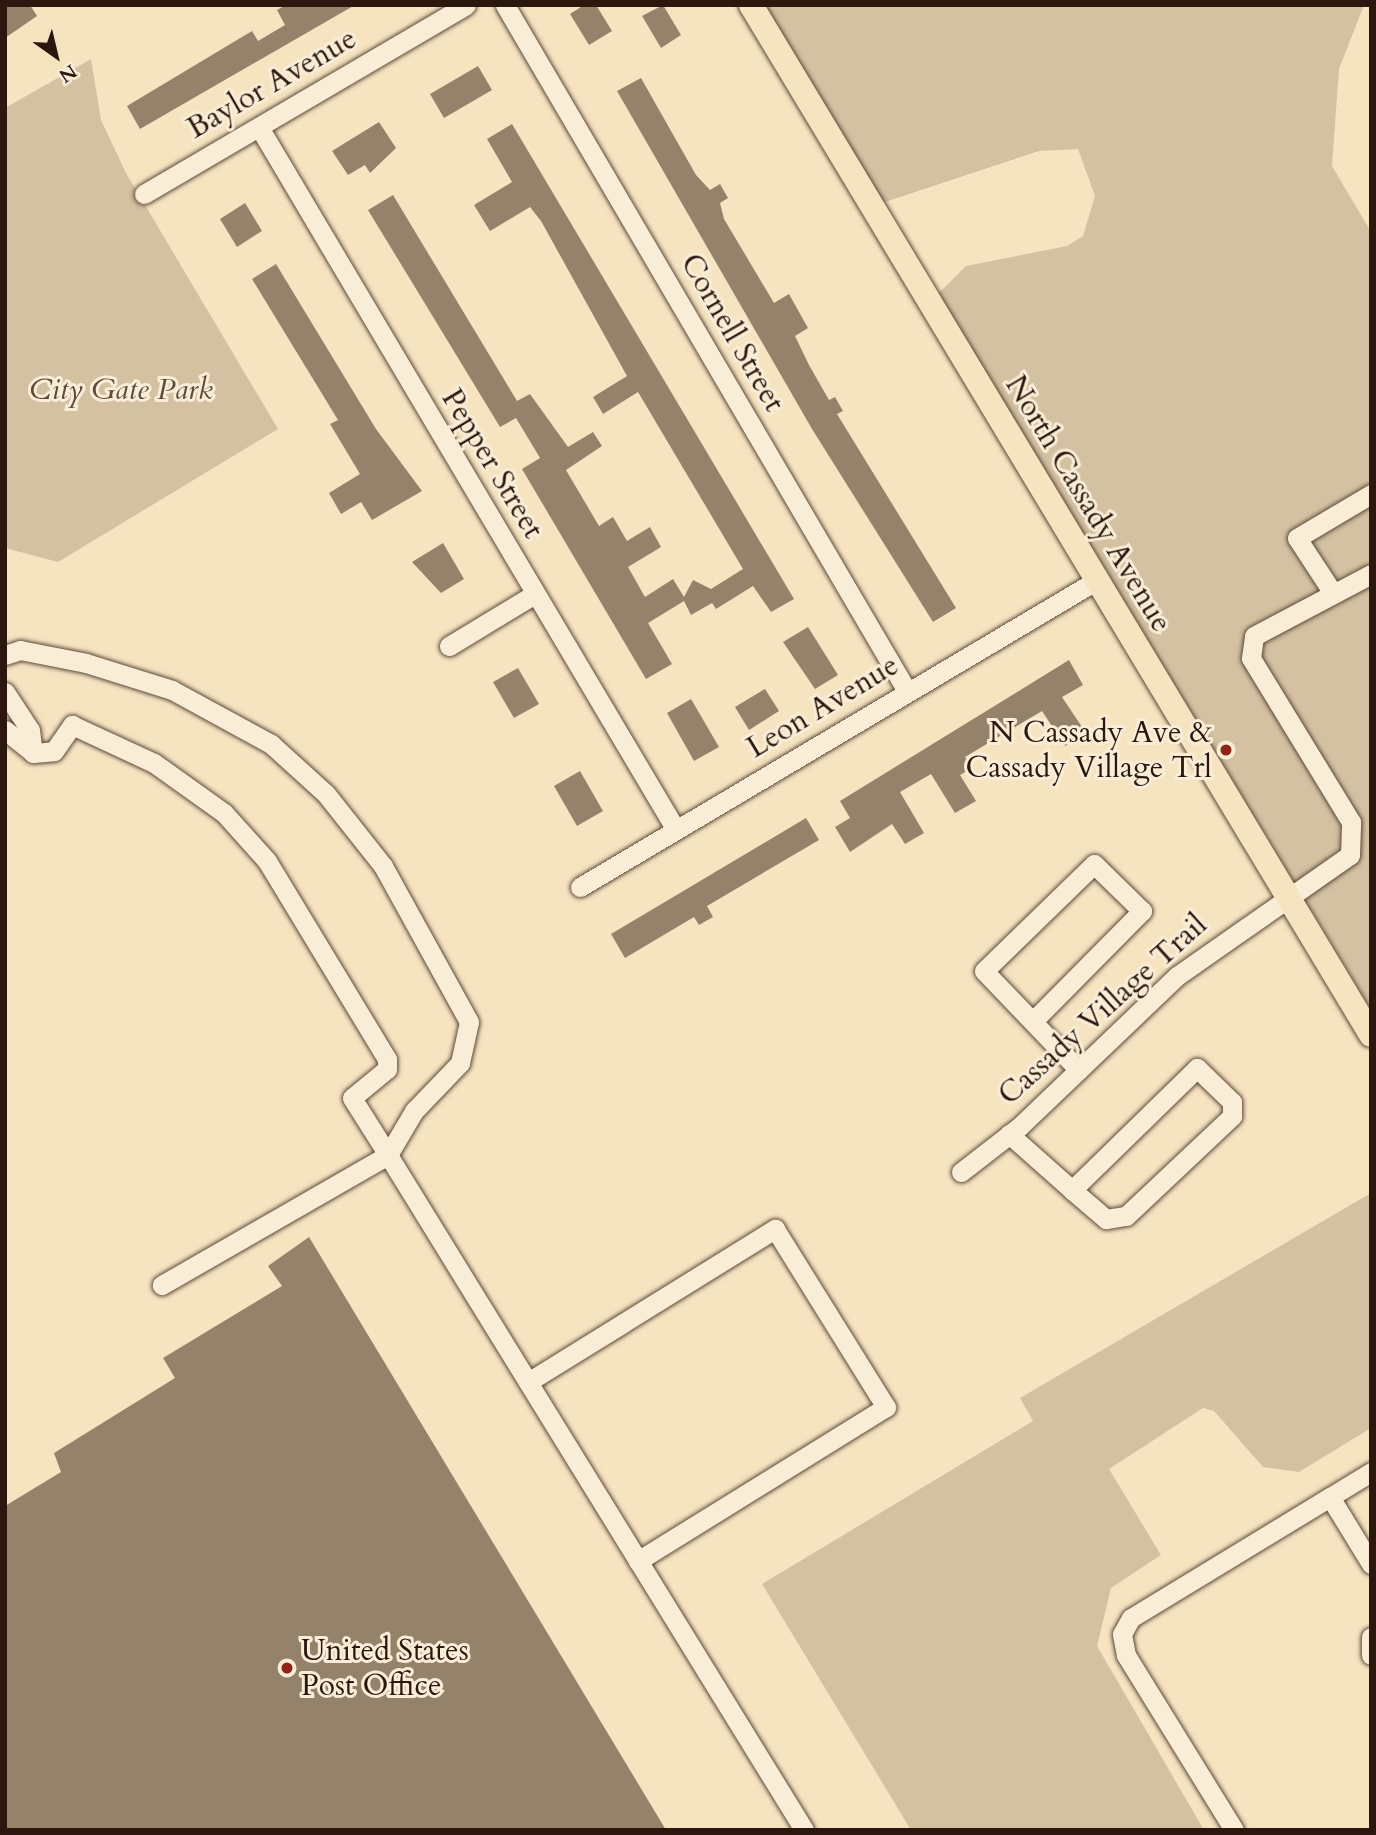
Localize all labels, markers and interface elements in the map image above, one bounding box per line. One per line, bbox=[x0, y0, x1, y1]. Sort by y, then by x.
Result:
north arrow bbox=[21, 21, 91, 91]
street label: Baylor Avenue bbox=[181, 21, 363, 147]
text: N bbox=[54, 58, 82, 89]
street label: Cornell Street bbox=[672, 248, 792, 418]
street label: North Cassady Avenue bbox=[997, 369, 1179, 639]
park label: City Gate Park bbox=[29, 372, 213, 408]
street label: Pepper Street bbox=[433, 383, 551, 545]
street label: Leon Avenue bbox=[741, 648, 905, 766]
place label: N Cassady Ave & Cassady Village Trl bbox=[965, 715, 1212, 786]
marker: N Cassady Ave & Cassady Village Trl bbox=[1218, 742, 1234, 758]
street label: Cassady Village Trail bbox=[991, 907, 1215, 1113]
place label: United States Post Office bbox=[301, 1633, 469, 1704]
marker: United States Post Office bbox=[279, 1660, 295, 1676]

